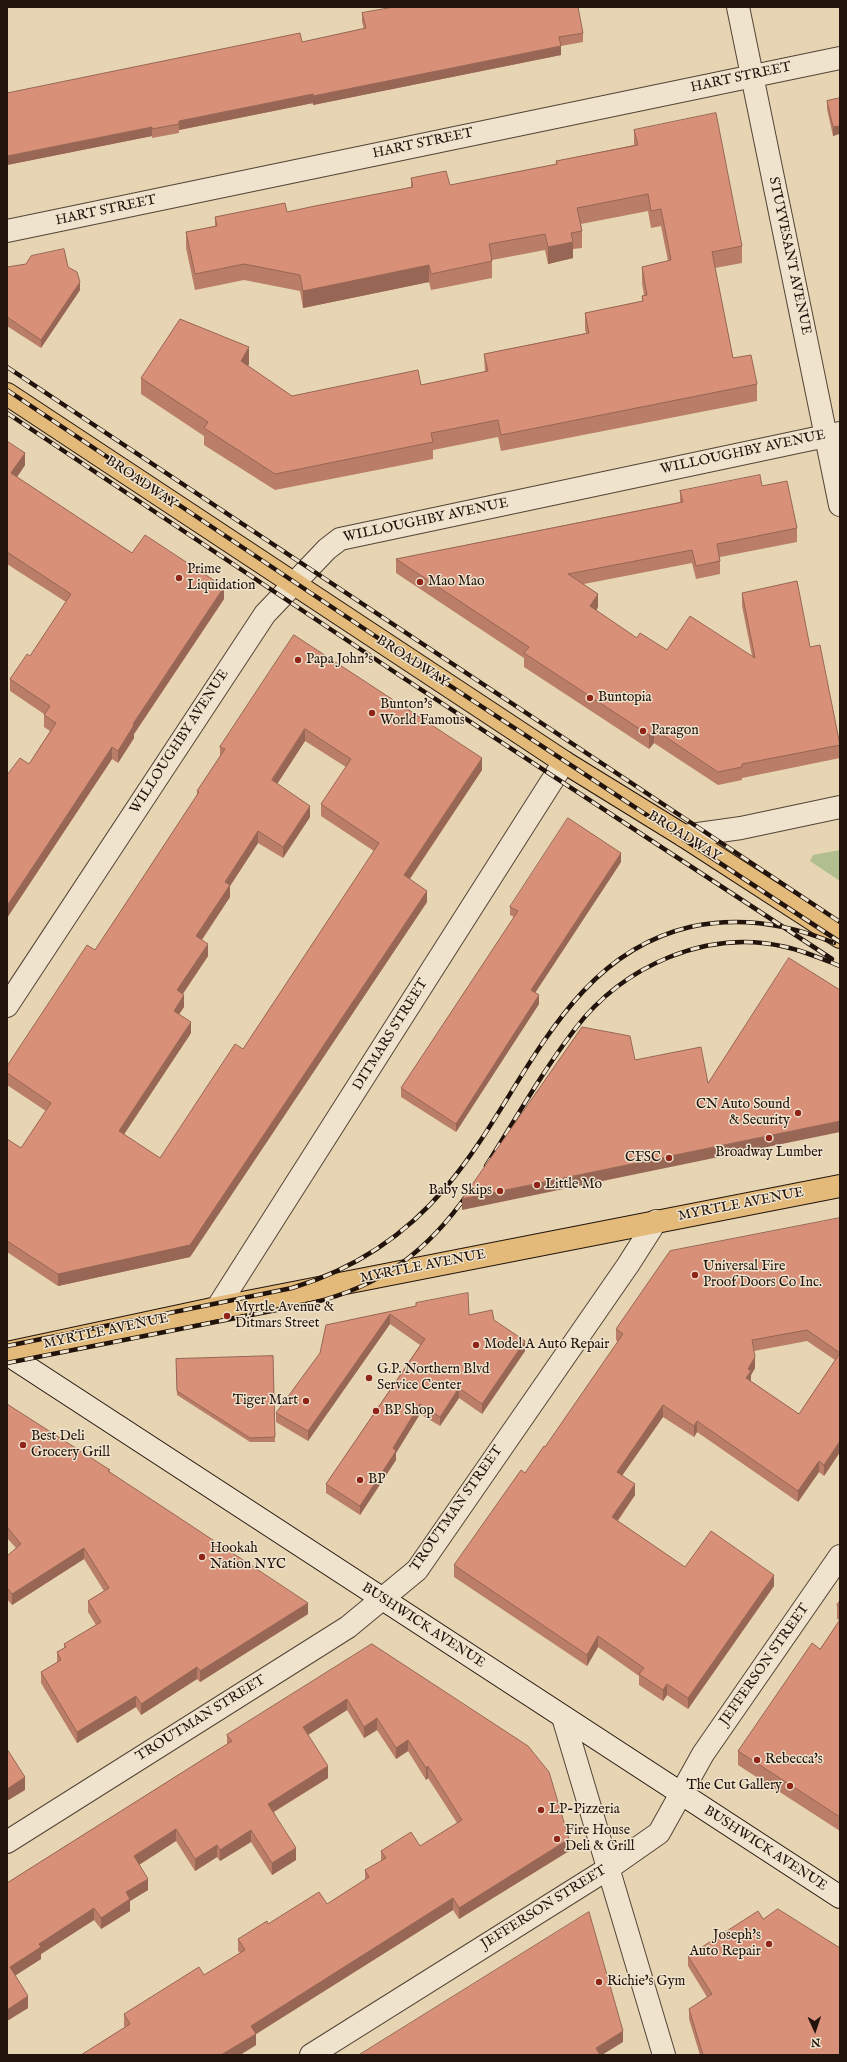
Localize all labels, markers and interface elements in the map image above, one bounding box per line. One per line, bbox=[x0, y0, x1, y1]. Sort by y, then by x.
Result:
street label: HART STREET bbox=[689, 59, 793, 97]
street label: HART STREET bbox=[371, 125, 475, 163]
street label: STUYVESANT AVENUE bbox=[764, 175, 814, 337]
street label: HART STREET bbox=[54, 192, 158, 230]
street label: WILLOUGHBY AVENUE bbox=[659, 427, 827, 479]
street label: BROADWAY bbox=[102, 453, 180, 513]
street label: WILLOUGHBY AVENUE bbox=[342, 495, 510, 547]
place label: Prime Liquidation bbox=[187, 562, 255, 594]
marker: Prime Liquidation bbox=[174, 573, 184, 583]
place label: Mao Mao bbox=[428, 574, 485, 590]
marker: Mao Mao bbox=[415, 577, 425, 587]
street label: BROADWAY bbox=[373, 632, 451, 692]
place label: Papa John's bbox=[306, 652, 373, 668]
marker: Papa John's bbox=[293, 655, 303, 665]
street label: WILLOUGHBY AVENUE bbox=[127, 667, 233, 817]
place label: Buntopia bbox=[598, 690, 652, 706]
marker: Buntopia bbox=[585, 693, 595, 703]
place label: Bunton's World Famous bbox=[380, 697, 465, 730]
marker: Bunton's World Famous bbox=[367, 708, 377, 718]
place label: Paragon bbox=[651, 723, 699, 739]
marker: Paragon bbox=[638, 726, 648, 736]
street label: BROADWAY bbox=[644, 808, 724, 866]
street label: DITMARS STREET bbox=[350, 976, 432, 1094]
place label: CN Auto Sound & Security bbox=[696, 1097, 790, 1130]
marker: CN Auto Sound & Security bbox=[793, 1108, 803, 1118]
marker: Broadway Lumber bbox=[764, 1133, 774, 1143]
place label: Broadway Lumber bbox=[715, 1145, 823, 1161]
place label: CFSC bbox=[625, 1150, 661, 1166]
marker: CFSC bbox=[664, 1153, 674, 1163]
place label: Little Mo bbox=[545, 1177, 602, 1193]
marker: Little Mo bbox=[532, 1180, 542, 1190]
place label: Baby Skips bbox=[429, 1183, 492, 1199]
street label: MYRTLE AVENUE bbox=[677, 1185, 805, 1225]
marker: Baby Skips bbox=[495, 1186, 505, 1196]
street label: MYRTLE AVENUE bbox=[359, 1247, 487, 1287]
place label: Universal Fire Proof Doors Co Inc. bbox=[703, 1259, 822, 1292]
marker: Universal Fire Proof Doors Co Inc. bbox=[690, 1270, 700, 1280]
place label: Myrtle Avenue & Ditmars Street bbox=[235, 1300, 334, 1332]
street label: MYRTLE AVENUE bbox=[42, 1311, 170, 1353]
marker: Myrtle Avenue & Ditmars Street bbox=[222, 1311, 232, 1321]
place label: Model A Auto Repair bbox=[484, 1337, 609, 1353]
marker: Model A Auto Repair bbox=[471, 1340, 481, 1350]
place label: G.P. Northern Blvd Service Center bbox=[377, 1362, 490, 1394]
marker: G.P. Northern Blvd Service Center bbox=[364, 1373, 374, 1383]
place label: Tiger Mart bbox=[233, 1393, 298, 1409]
marker: Tiger Mart bbox=[301, 1396, 311, 1406]
place label: BP Shop bbox=[384, 1403, 434, 1419]
marker: BP Shop bbox=[371, 1406, 381, 1416]
place label: Best Deli Grocery Grill bbox=[31, 1429, 110, 1462]
marker: Best Deli Grocery Grill bbox=[18, 1440, 28, 1450]
street label: TROUTMAN STREET bbox=[407, 1443, 507, 1575]
place label: BP bbox=[368, 1472, 385, 1488]
marker: BP bbox=[355, 1475, 365, 1485]
place label: Hookah Nation NYC bbox=[210, 1541, 286, 1574]
marker: Hookah Nation NYC bbox=[197, 1552, 207, 1562]
street label: BUSHWICK AVENUE bbox=[358, 1580, 488, 1672]
street label: JEFFERSON STREET bbox=[717, 1601, 813, 1729]
street label: TROUTMAN STREET bbox=[133, 1672, 269, 1766]
place label: Rebecca's bbox=[765, 1752, 823, 1768]
marker: Rebecca's bbox=[752, 1755, 762, 1765]
place label: The Cut Gallery bbox=[686, 1778, 782, 1794]
marker: The Cut Gallery bbox=[785, 1781, 795, 1791]
place label: LP-Pizzeria bbox=[549, 1802, 620, 1818]
street label: BUSHWICK AVENUE bbox=[700, 1803, 830, 1895]
marker: LP-Pizzeria bbox=[536, 1805, 546, 1815]
place label: Fire House Deli & Grill bbox=[565, 1823, 635, 1856]
marker: Fire House Deli & Grill bbox=[552, 1834, 562, 1844]
street label: JEFFERSON STREET bbox=[478, 1863, 610, 1953]
place label: Joseph's Auto Repair bbox=[689, 1928, 761, 1960]
marker: Joseph's Auto Repair bbox=[764, 1939, 774, 1949]
place label: Richie's Gym bbox=[607, 1974, 685, 1990]
marker: Richie's Gym bbox=[594, 1977, 604, 1987]
north arrow bbox=[795, 2010, 835, 2050]
text: N bbox=[811, 2035, 821, 2049]

